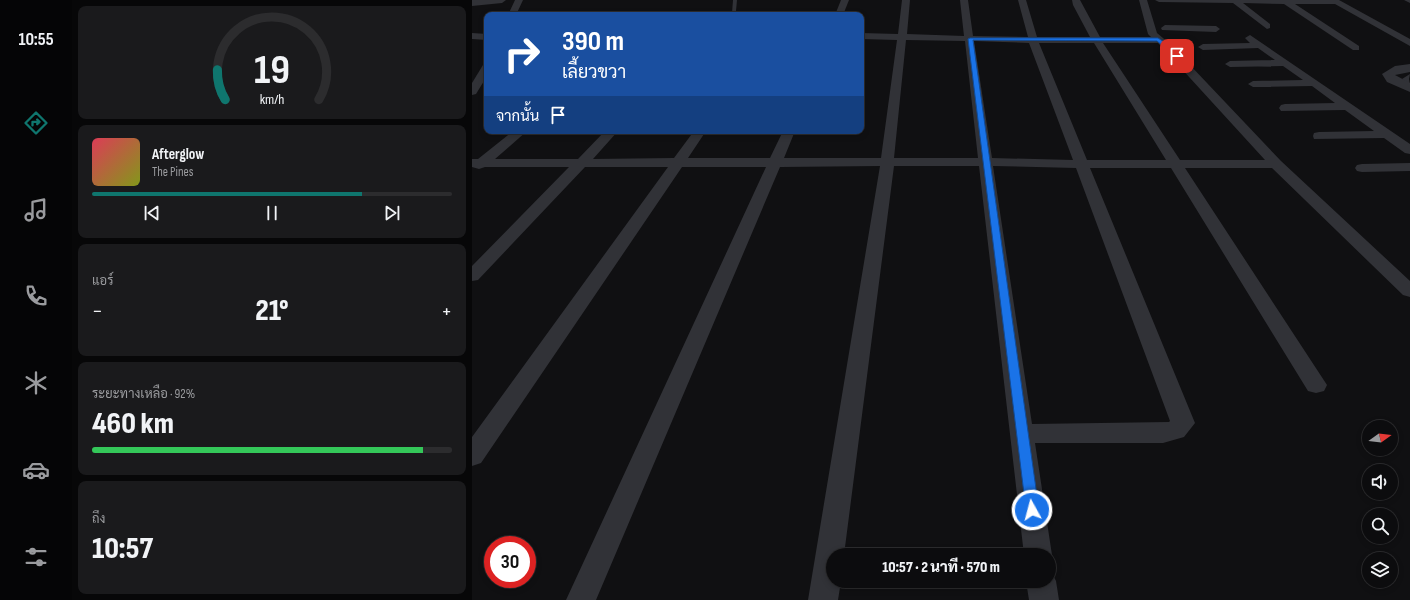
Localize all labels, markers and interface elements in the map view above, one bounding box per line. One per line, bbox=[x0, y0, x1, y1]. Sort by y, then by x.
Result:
text: 390 m bbox=[562, 25, 624, 58]
icon: right bbox=[496, 28, 548, 80]
text: 10:55 bbox=[18, 29, 54, 50]
pin bbox=[1160, 39, 1194, 73]
icon: arrive bbox=[1166, 45, 1188, 67]
text: 19 bbox=[254, 46, 290, 95]
text: เลี้ยวขวา bbox=[562, 62, 626, 83]
text: km/h bbox=[260, 91, 284, 108]
icon: arrive bbox=[547, 104, 569, 126]
text: จากนั้น bbox=[496, 107, 539, 126]
icon: directions bbox=[22, 109, 50, 137]
text: Afterglow bbox=[152, 145, 204, 164]
text: The Pines bbox=[152, 164, 193, 180]
icon: music bbox=[22, 196, 50, 224]
icon: previous bbox=[141, 202, 163, 224]
icon: pause bbox=[261, 202, 283, 224]
icon: next bbox=[381, 202, 403, 224]
text: แอร์ bbox=[92, 273, 113, 289]
icon: phone bbox=[22, 282, 50, 310]
text: 21° bbox=[255, 293, 289, 329]
text: − bbox=[92, 298, 103, 325]
text: + bbox=[441, 298, 452, 325]
icon: climate bbox=[22, 369, 50, 397]
text: ระยะทางเหลือ · 92% bbox=[92, 386, 195, 402]
text: 460 km bbox=[92, 406, 174, 442]
north arrow bbox=[1362, 420, 1398, 456]
map controls bbox=[1362, 420, 1398, 588]
icon: car bbox=[22, 456, 50, 484]
button: sound bbox=[1362, 464, 1398, 500]
position arrow bbox=[1011, 489, 1053, 531]
button: search bbox=[1362, 508, 1398, 544]
text: ถึง bbox=[92, 511, 105, 527]
text: 10:57 bbox=[92, 531, 153, 567]
speed limit sign: 30 bbox=[484, 536, 536, 588]
icon: filters bbox=[22, 543, 50, 571]
button: layers bbox=[1362, 552, 1398, 588]
text: 10:57 · 2 นาที · 570 m bbox=[882, 558, 1000, 577]

